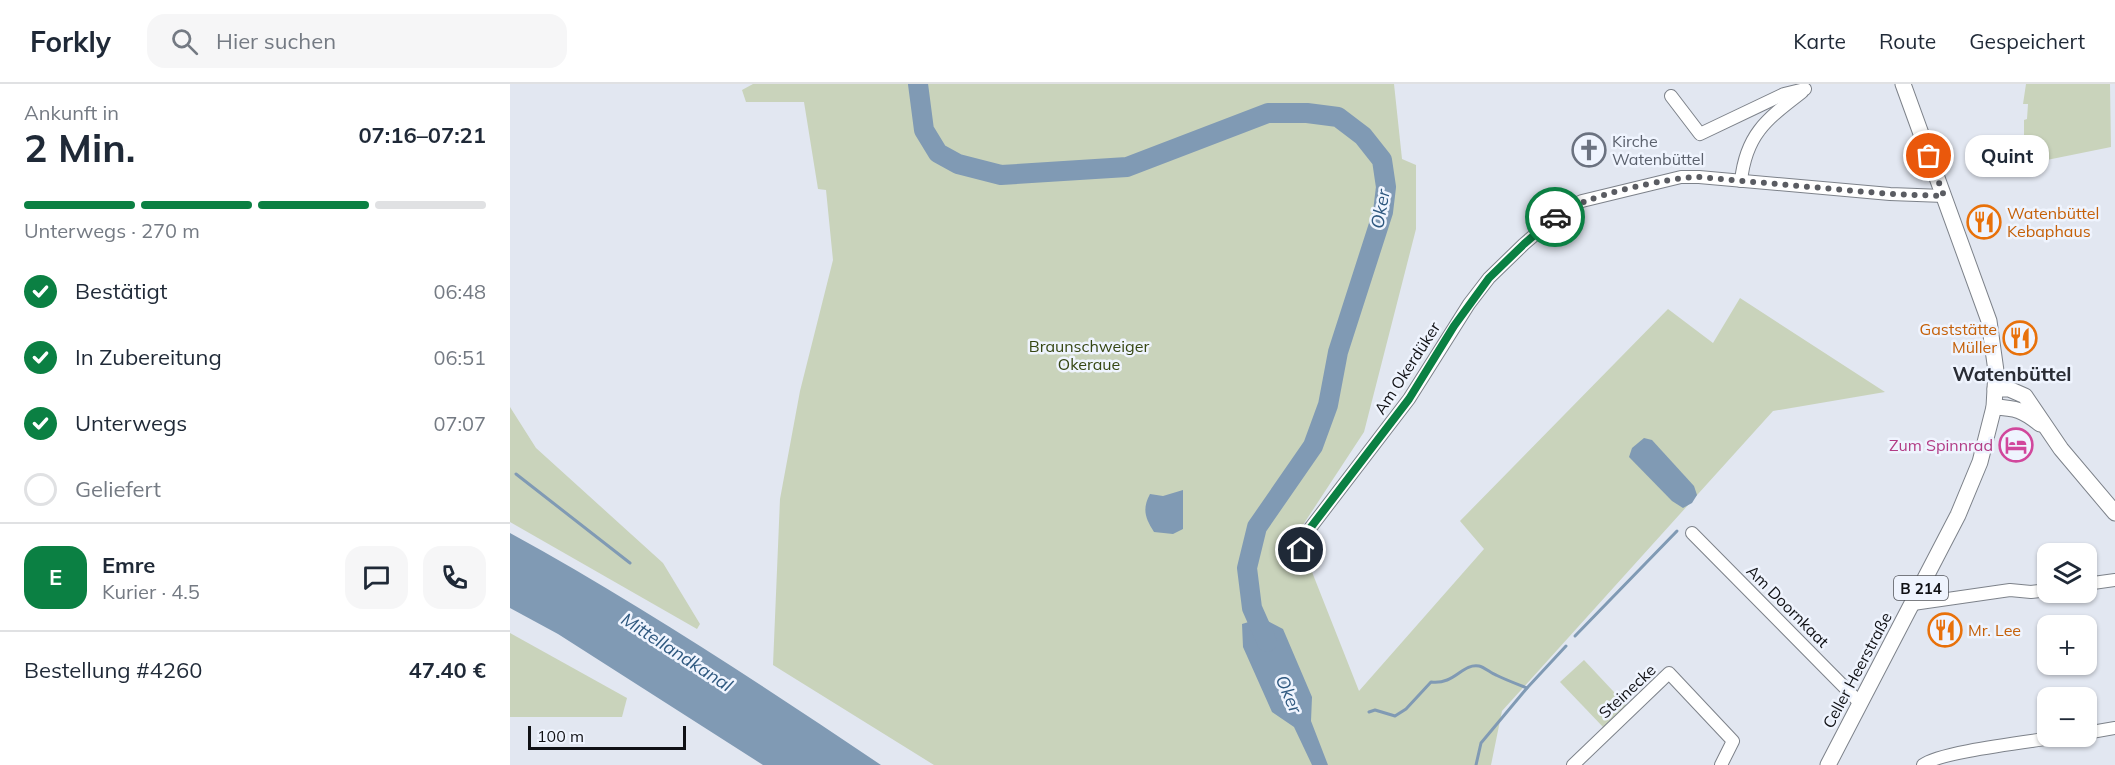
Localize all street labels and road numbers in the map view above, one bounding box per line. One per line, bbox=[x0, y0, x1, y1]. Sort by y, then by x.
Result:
street label: Am Okerdüker bbox=[1370, 318, 1444, 418]
street label: Am Doornkaat bbox=[1743, 561, 1834, 652]
road number: B 214 bbox=[1894, 576, 1948, 600]
street label: Celler Heerstraße bbox=[1818, 609, 1896, 731]
street label: Steinecke bbox=[1594, 660, 1660, 722]

